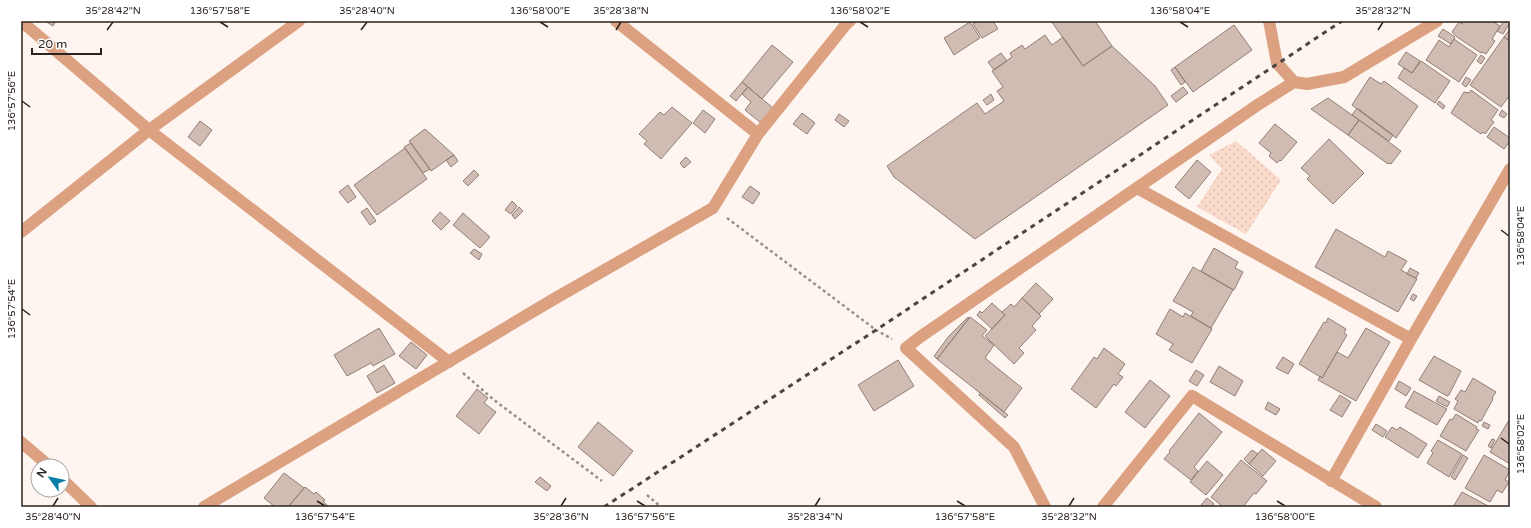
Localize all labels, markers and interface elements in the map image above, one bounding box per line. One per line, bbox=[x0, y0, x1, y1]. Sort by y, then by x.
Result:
text: 35°28'42"N bbox=[85, 5, 141, 17]
text: 136°57'58"E bbox=[190, 5, 250, 17]
text: 35°28'40"N bbox=[339, 5, 395, 17]
text: 136°58'00"E bbox=[510, 5, 570, 17]
text: 35°28'38"N bbox=[593, 5, 649, 17]
text: 136°58'02"E bbox=[830, 5, 890, 17]
text: 136°58'04"E bbox=[1150, 5, 1210, 17]
text: 35°28'32"N bbox=[1355, 5, 1411, 17]
scale bar bbox=[32, 30, 101, 56]
text: 20 m bbox=[38, 37, 67, 51]
text: 136°57'56"E bbox=[6, 71, 18, 131]
text: 136°58'04"E bbox=[1515, 206, 1527, 266]
text: 136°57'54"E bbox=[6, 279, 18, 339]
text: 136°58'02"E bbox=[1515, 414, 1527, 474]
north arrow bbox=[30, 458, 70, 498]
text: N bbox=[34, 466, 50, 480]
text: 35°28'40"N bbox=[25, 511, 81, 523]
text: 136°57'54"E bbox=[295, 511, 355, 523]
text: 35°28'36"N bbox=[533, 511, 589, 523]
text: 136°57'56"E bbox=[615, 511, 675, 523]
text: 35°28'34"N bbox=[787, 511, 843, 523]
text: 136°57'58"E bbox=[935, 511, 995, 523]
text: 35°28'32"N bbox=[1041, 511, 1097, 523]
text: 136°58'00"E bbox=[1255, 511, 1315, 523]

